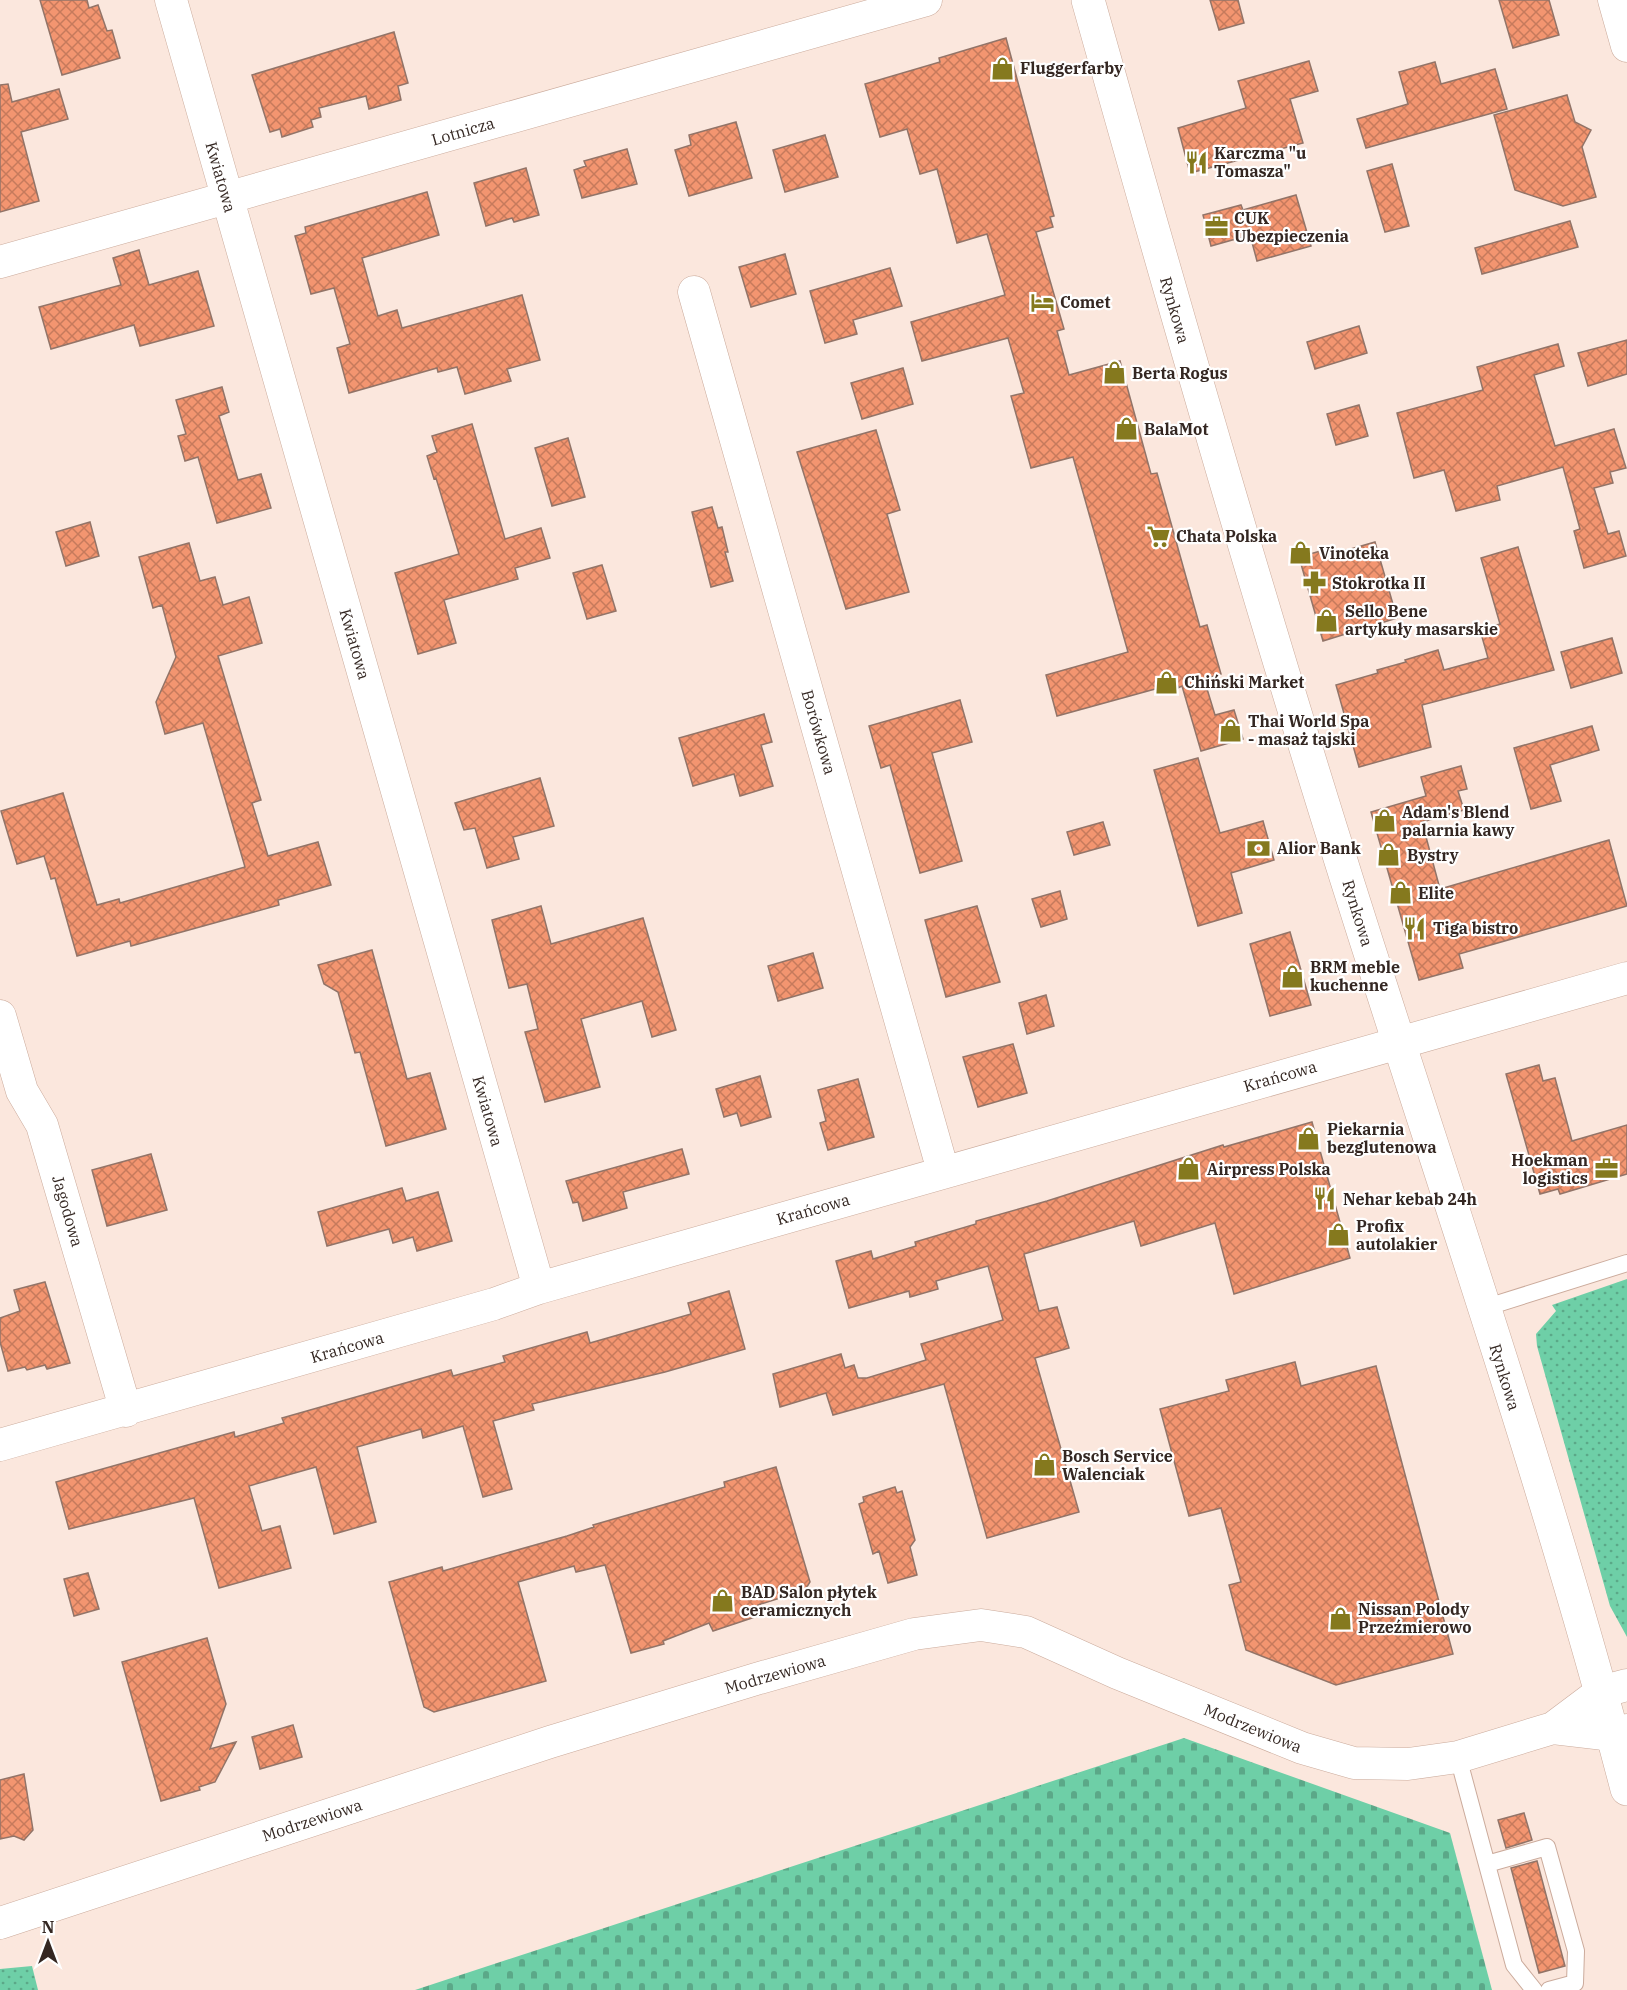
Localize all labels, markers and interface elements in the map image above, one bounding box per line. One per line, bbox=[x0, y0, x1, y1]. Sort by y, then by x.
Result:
shop icon: Fluggerfarby bbox=[989, 55, 1015, 81]
place label: Fluggerfarby bbox=[1020, 58, 1124, 78]
street label: Lotnicza bbox=[429, 112, 497, 150]
street label: Kwiatowa bbox=[201, 139, 241, 215]
place label: Karczma "u Tomasza" bbox=[1214, 143, 1306, 181]
restaurant icon: Karczma "u Tomasza" bbox=[1183, 149, 1209, 175]
place label: CUK Ubezpieczenia bbox=[1234, 208, 1349, 246]
office icon: CUK Ubezpieczenia bbox=[1203, 214, 1229, 240]
street label: Rynkowa bbox=[1156, 274, 1194, 346]
hotel icon: Comet bbox=[1029, 289, 1055, 315]
place label: Comet bbox=[1060, 292, 1110, 312]
shop icon: Berta Rogus bbox=[1101, 360, 1127, 386]
place label: Berta Rogus bbox=[1132, 363, 1228, 383]
shop icon: BalaMot bbox=[1113, 416, 1139, 442]
place label: BalaMot bbox=[1144, 419, 1208, 439]
supermarket icon: Chata Polska bbox=[1145, 523, 1171, 549]
place label: Chata Polska bbox=[1176, 526, 1277, 546]
shop icon: Vinoteka bbox=[1288, 540, 1314, 566]
place label: Vinoteka bbox=[1319, 543, 1389, 563]
pharmacy icon: Stokrotka II bbox=[1301, 570, 1327, 596]
place label: Stokrotka II bbox=[1332, 573, 1426, 593]
place label: Sello Bene artykuły masarskie bbox=[1345, 601, 1498, 639]
street label: Kwiatowa bbox=[335, 606, 375, 682]
shop icon: Sello Bene artykuły masarskie bbox=[1314, 607, 1340, 633]
shop icon: Chiński Market bbox=[1153, 669, 1179, 695]
place label: Chiński Market bbox=[1184, 672, 1304, 692]
street label: Borówkowa bbox=[797, 687, 841, 777]
place label: Thai World Spa - masaż tajski bbox=[1248, 711, 1370, 749]
shop icon: Thai World Spa - masaż tajski bbox=[1217, 717, 1243, 743]
place label: Adam's Blend palarnia kawy bbox=[1402, 802, 1515, 840]
shop icon: Adam's Blend palarnia kawy bbox=[1371, 808, 1397, 834]
bank icon: Alior Bank bbox=[1246, 835, 1272, 861]
place label: Alior Bank bbox=[1277, 838, 1361, 858]
shop icon: Bystry bbox=[1376, 842, 1402, 868]
place label: Bystry bbox=[1407, 845, 1460, 865]
street label: Rynkowa bbox=[1338, 877, 1378, 949]
shop icon: Elite bbox=[1387, 880, 1413, 906]
place label: Elite bbox=[1418, 883, 1454, 903]
restaurant icon: Tiga bistro bbox=[1402, 915, 1428, 941]
place label: Tiga bistro bbox=[1433, 918, 1518, 938]
place label: BRM meble kuchenne bbox=[1310, 957, 1400, 995]
shop icon: BRM meble kuchenne bbox=[1279, 963, 1305, 989]
street label: Krańcowa bbox=[1241, 1056, 1319, 1096]
street label: Kwiatowa bbox=[468, 1073, 508, 1149]
place label: Piekarnia bezglutenowa bbox=[1327, 1119, 1437, 1157]
shop icon: Piekarnia bezglutenowa bbox=[1296, 1125, 1322, 1151]
place label: Hoekman logistics bbox=[1511, 1150, 1588, 1188]
shop icon: Airpress Polska bbox=[1176, 1156, 1202, 1182]
office icon: Hoekman logistics bbox=[1593, 1156, 1619, 1182]
place label: Airpress Polska bbox=[1207, 1159, 1331, 1179]
street label: Jagodowa bbox=[48, 1173, 88, 1249]
restaurant icon: Nehar kebab 24h bbox=[1312, 1186, 1338, 1212]
street label: Krańcowa bbox=[774, 1189, 852, 1229]
place label: Nehar kebab 24h bbox=[1343, 1189, 1477, 1209]
place label: Profix autolakier bbox=[1356, 1216, 1437, 1254]
shop icon: Profix autolakier bbox=[1325, 1222, 1351, 1248]
street label: Krańcowa bbox=[308, 1327, 386, 1367]
street label: Rynkowa bbox=[1485, 1341, 1525, 1413]
place label: Bosch Service Walenciak bbox=[1062, 1446, 1173, 1484]
shop icon: Bosch Service Walenciak bbox=[1031, 1452, 1057, 1478]
place label: BAD Salon płytek ceramicznych bbox=[741, 1582, 877, 1620]
shop icon: BAD Salon płytek ceramicznych bbox=[710, 1588, 736, 1614]
place label: Nissan Polody Przeźmierowo bbox=[1358, 1599, 1472, 1637]
shop icon: Nissan Polody Przeźmierowo bbox=[1327, 1605, 1353, 1631]
street label: Modrzewiowa bbox=[722, 1650, 828, 1698]
street label: Modrzewiowa bbox=[1201, 1699, 1305, 1757]
street label: Modrzewiowa bbox=[259, 1794, 365, 1846]
north arrow bbox=[18, 1912, 78, 1972]
text: N bbox=[42, 1917, 54, 1937]

